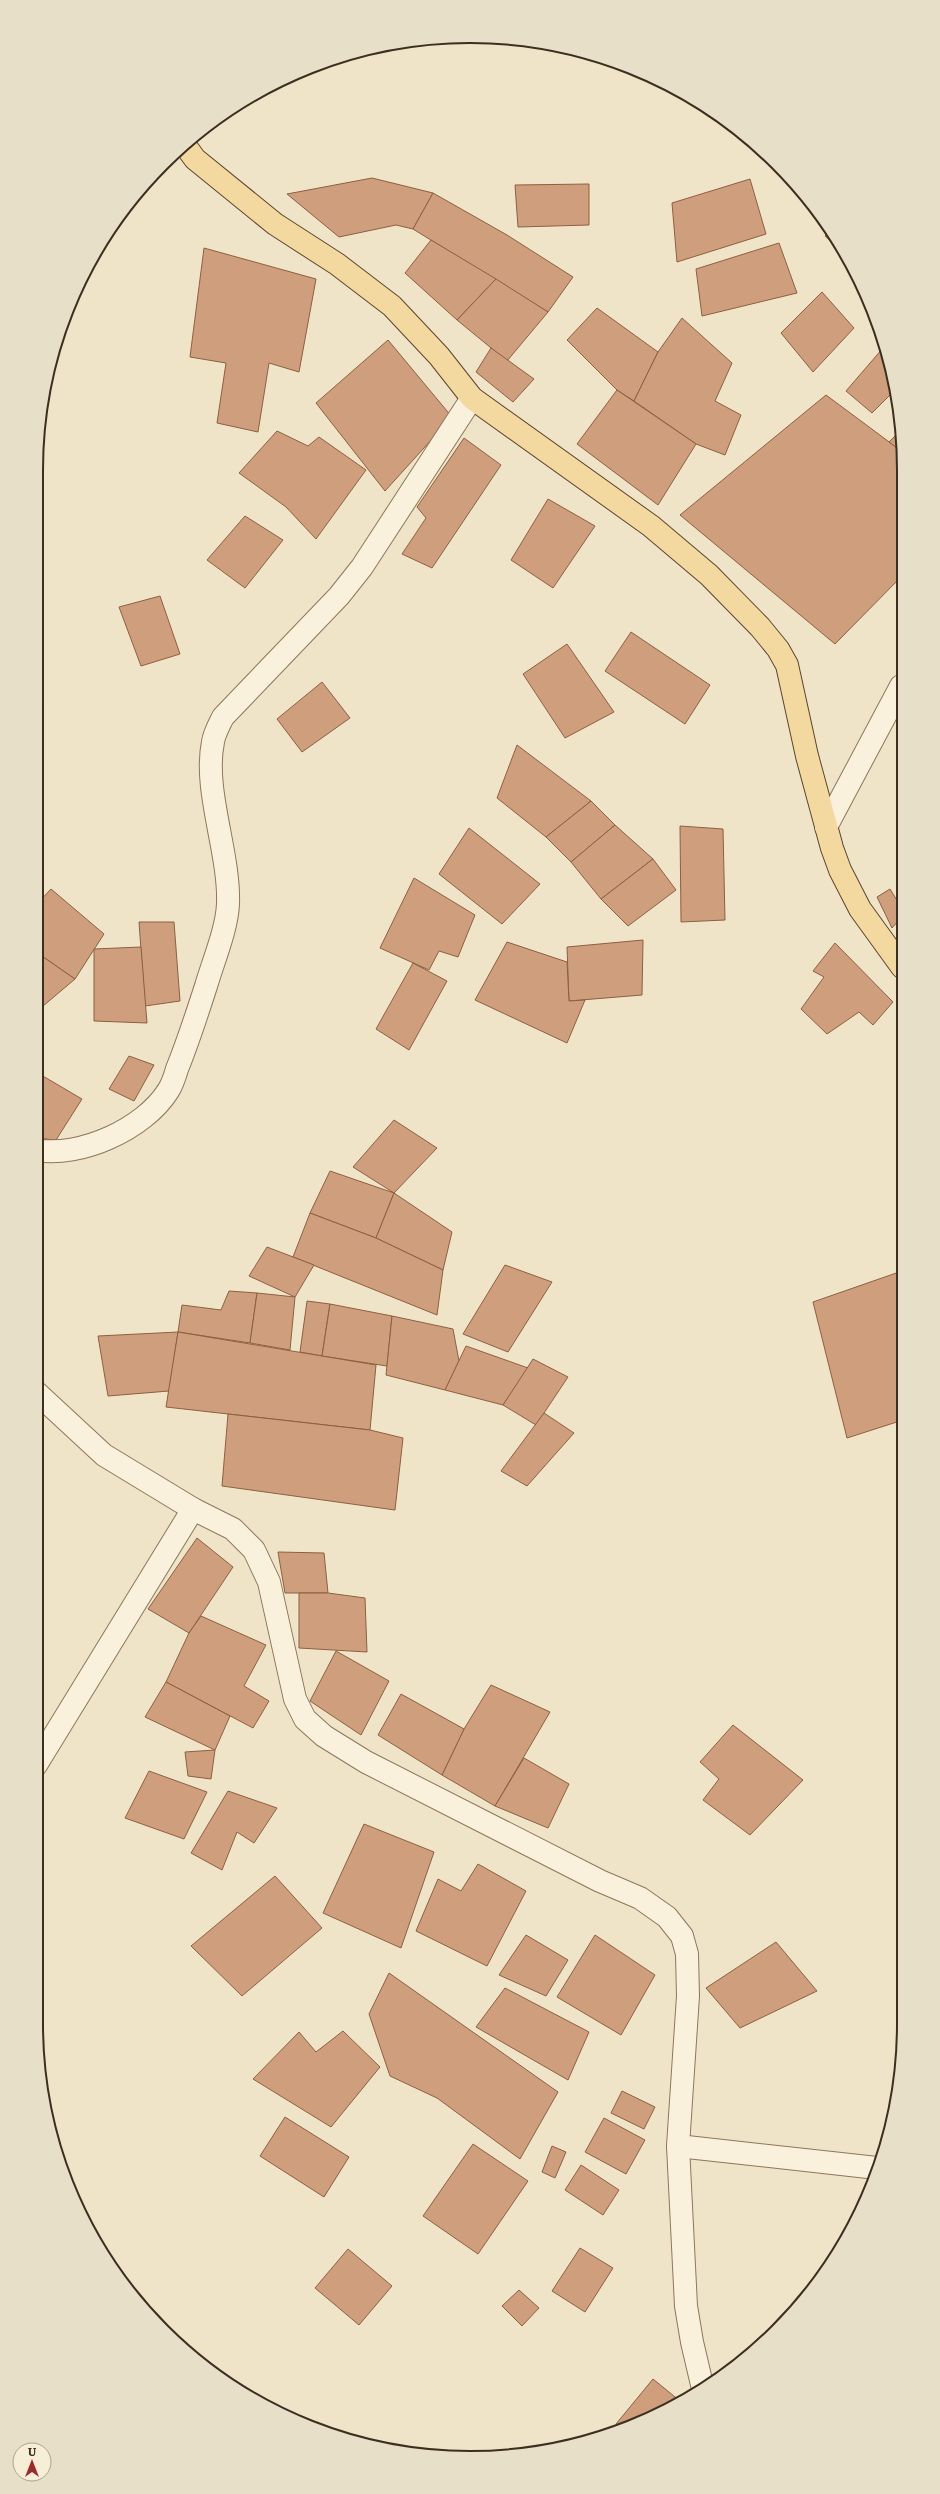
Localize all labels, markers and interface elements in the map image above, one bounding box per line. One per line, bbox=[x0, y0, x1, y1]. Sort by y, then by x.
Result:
north arrow bbox=[12, 2442, 52, 2482]
text: U bbox=[28, 2443, 37, 2459]

